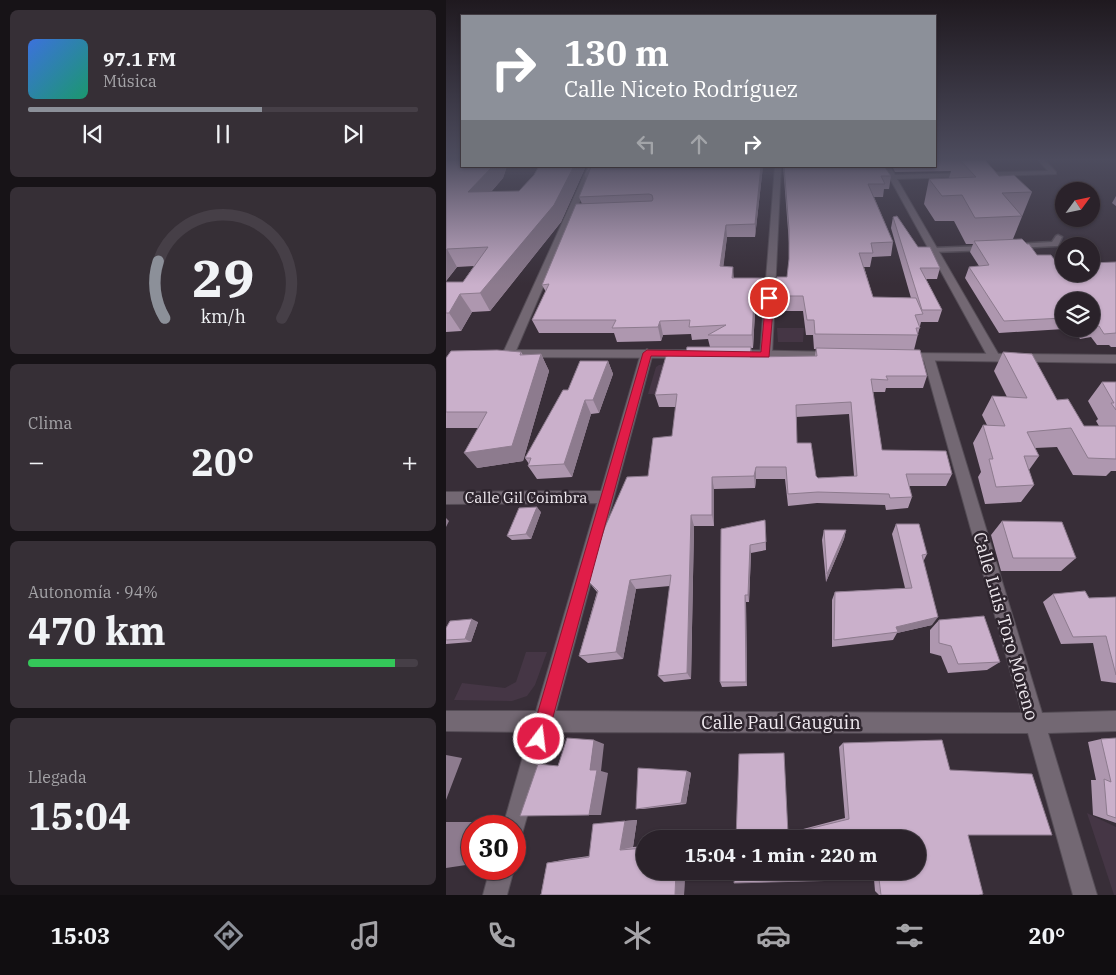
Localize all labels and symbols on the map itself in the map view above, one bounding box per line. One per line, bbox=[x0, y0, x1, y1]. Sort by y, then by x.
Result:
north arrow bbox=[1055, 182, 1100, 228]
pin bbox=[748, 277, 790, 319]
street label: Calle Gil Coimbra bbox=[465, 488, 587, 507]
street label: Calle Luis Toro Moreno bbox=[968, 529, 1044, 723]
street label: Calle Paul Gauguin bbox=[701, 711, 861, 734]
position arrow bbox=[512, 712, 564, 764]
speed limit sign: 30 bbox=[461, 815, 526, 880]

